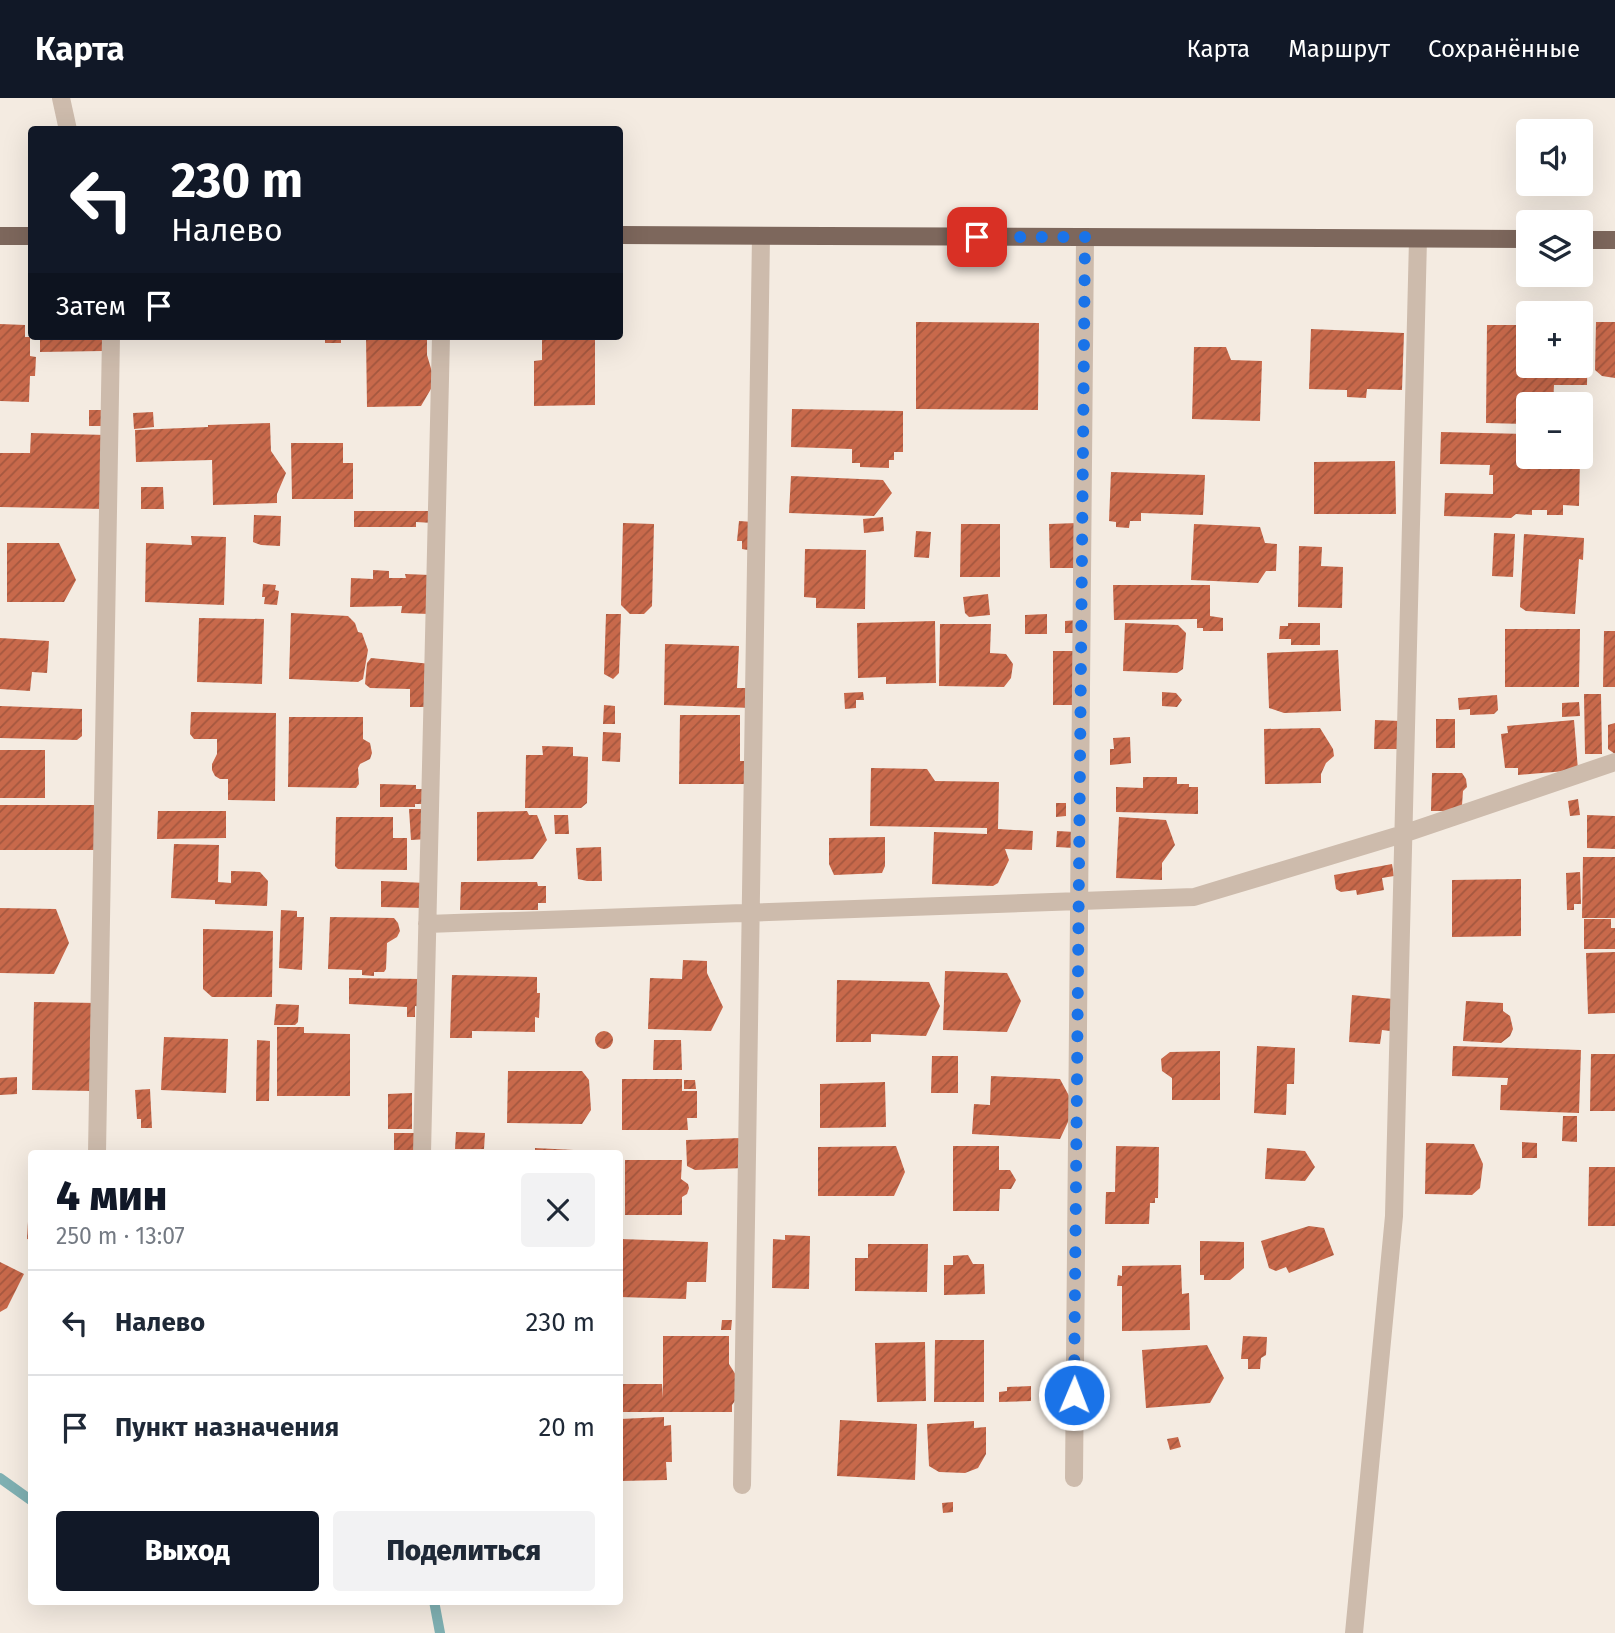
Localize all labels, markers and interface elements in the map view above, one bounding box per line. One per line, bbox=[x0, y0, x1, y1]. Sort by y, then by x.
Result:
text: Карта bbox=[35, 29, 125, 69]
text: Карта bbox=[1187, 35, 1250, 63]
text: Маршрут bbox=[1288, 35, 1390, 63]
text: Сохранённые bbox=[1428, 35, 1580, 63]
map controls bbox=[1516, 119, 1593, 469]
button: sound bbox=[1516, 119, 1593, 196]
text: 230 m bbox=[171, 151, 303, 210]
icon: left bbox=[56, 154, 147, 245]
pin bbox=[947, 207, 1007, 267]
button: layers bbox=[1516, 210, 1593, 287]
text: Налево bbox=[171, 211, 283, 249]
icon: arrive bbox=[958, 218, 996, 256]
icon: arrive bbox=[140, 287, 178, 325]
text: Затем bbox=[56, 291, 126, 322]
button: + bbox=[1516, 301, 1593, 378]
button: − bbox=[1516, 392, 1593, 469]
text: 4 мин bbox=[56, 1171, 167, 1221]
button: close bbox=[521, 1173, 595, 1247]
text: 250 m · 13:07 bbox=[56, 1222, 185, 1250]
icon: left bbox=[56, 1304, 94, 1342]
text: Налево bbox=[115, 1307, 205, 1338]
text: 230 m bbox=[526, 1307, 595, 1338]
position arrow bbox=[1037, 1358, 1111, 1432]
icon: arrive bbox=[56, 1409, 94, 1447]
text: Пункт назначения bbox=[115, 1412, 339, 1443]
text: 20 m bbox=[538, 1412, 595, 1443]
button: Выход bbox=[56, 1511, 319, 1591]
button: Поделиться bbox=[333, 1511, 595, 1591]

